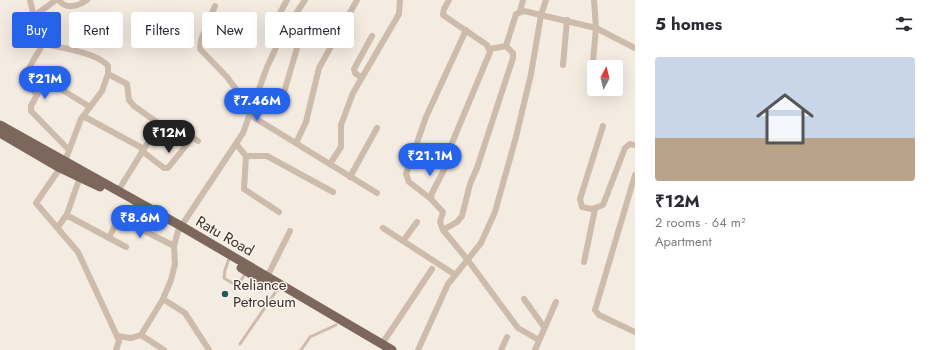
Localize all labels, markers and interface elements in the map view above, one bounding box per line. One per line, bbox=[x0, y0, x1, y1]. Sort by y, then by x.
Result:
chip: Buy bbox=[12, 12, 61, 48]
chip: Rent bbox=[69, 12, 123, 48]
chip: Filters bbox=[131, 12, 194, 48]
chip: New bbox=[202, 12, 257, 48]
chip: Apartment bbox=[265, 12, 354, 48]
text: 5 homes bbox=[655, 12, 722, 36]
icon: filters bbox=[893, 13, 915, 35]
north arrow bbox=[587, 60, 623, 96]
map controls bbox=[587, 60, 623, 96]
pin: ₹21M bbox=[21, 66, 69, 100]
text: ₹21M bbox=[28, 69, 62, 88]
icon: home bbox=[749, 83, 821, 155]
pin: ₹7.46M bbox=[224, 88, 290, 122]
text: ₹7.46M bbox=[233, 91, 281, 110]
pin: ₹12M bbox=[145, 120, 193, 154]
text: ₹12M bbox=[152, 123, 186, 142]
pin: ₹21.1M bbox=[397, 143, 463, 177]
text: ₹21.1M bbox=[408, 146, 452, 165]
text: ₹12M bbox=[655, 189, 700, 213]
pin: ₹8.6M bbox=[112, 205, 168, 239]
text: ₹8.6M bbox=[120, 208, 160, 227]
street label: Ratu Road bbox=[192, 210, 258, 262]
text: 2 rooms · 64 m² bbox=[655, 213, 745, 232]
text: Apartment bbox=[655, 232, 712, 251]
place label: Reliance Petroleum bbox=[233, 274, 296, 313]
marker: Reliance Petroleum bbox=[220, 289, 230, 299]

